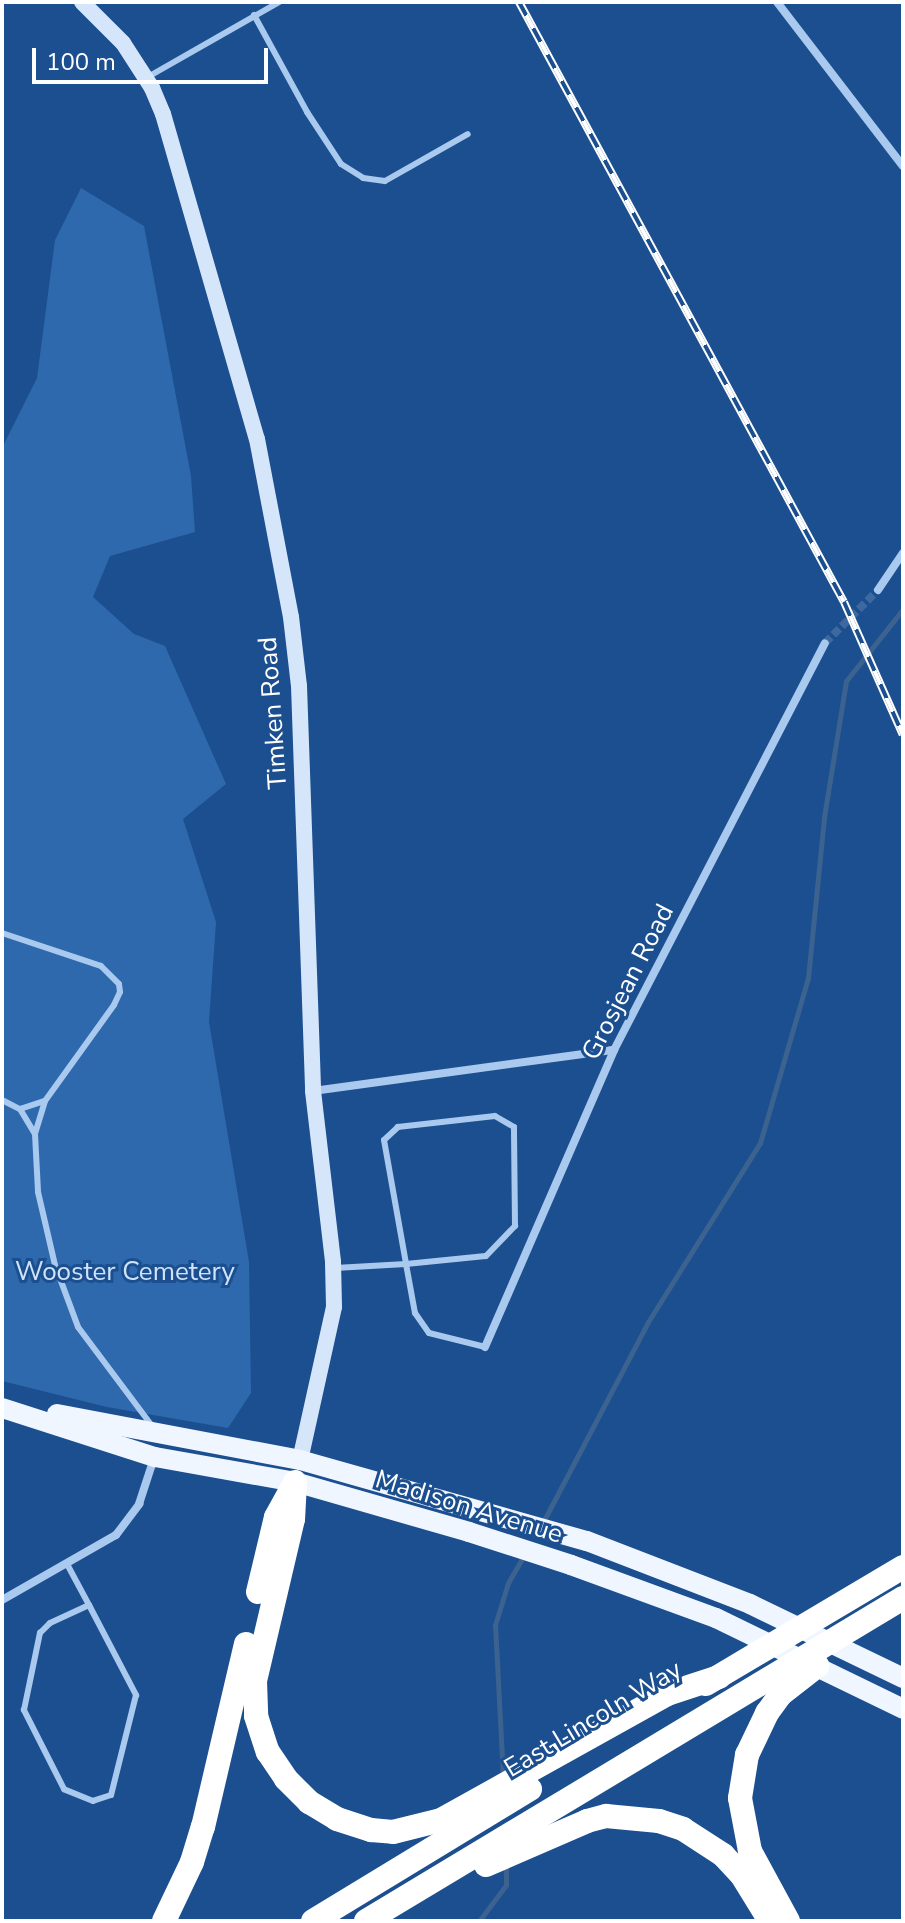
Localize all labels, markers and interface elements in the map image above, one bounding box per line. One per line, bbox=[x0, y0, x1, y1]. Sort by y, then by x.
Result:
scale bar bbox=[36, 32, 272, 82]
text: 100 m bbox=[46, 46, 116, 78]
street label: Timken Road bbox=[252, 636, 294, 790]
street label: Grosjean Road bbox=[575, 899, 681, 1065]
park label: Wooster Cemetery bbox=[15, 1256, 235, 1288]
street label: Madison Avenue bbox=[372, 1464, 566, 1550]
street label: East Lincoln Way bbox=[499, 1654, 687, 1784]

